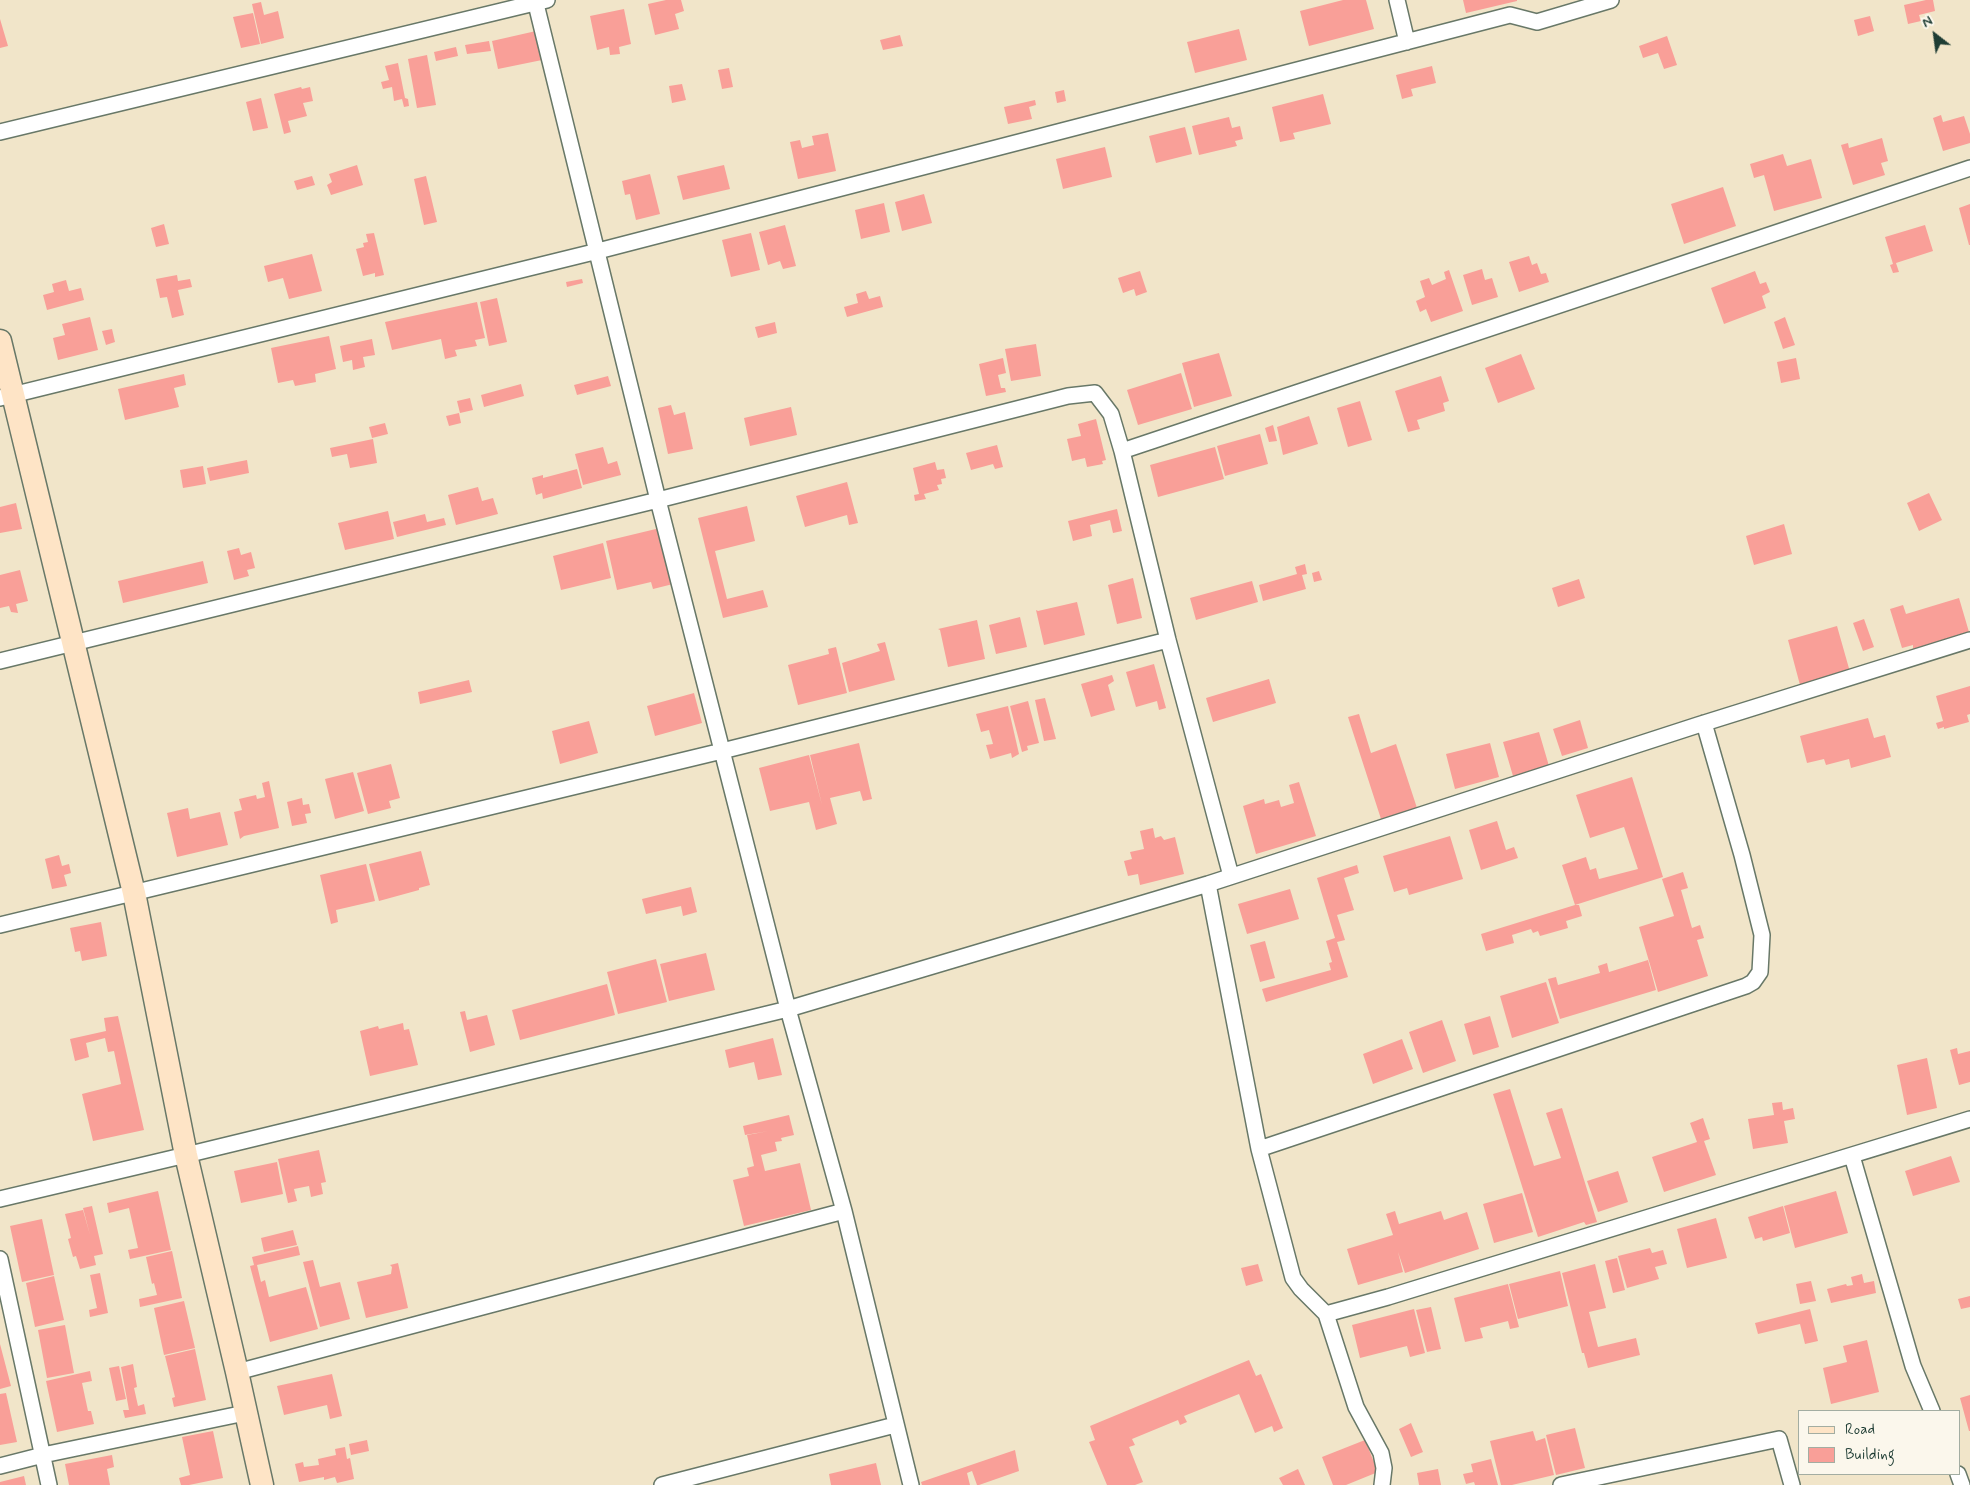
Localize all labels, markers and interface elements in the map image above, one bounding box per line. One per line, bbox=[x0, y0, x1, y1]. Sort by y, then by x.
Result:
north arrow bbox=[1910, 10, 1960, 60]
text: N bbox=[1919, 12, 1936, 32]
legend bbox=[1798, 1410, 1960, 1475]
text: Road bbox=[1845, 1420, 1875, 1440]
text: Building bbox=[1845, 1445, 1895, 1465]

